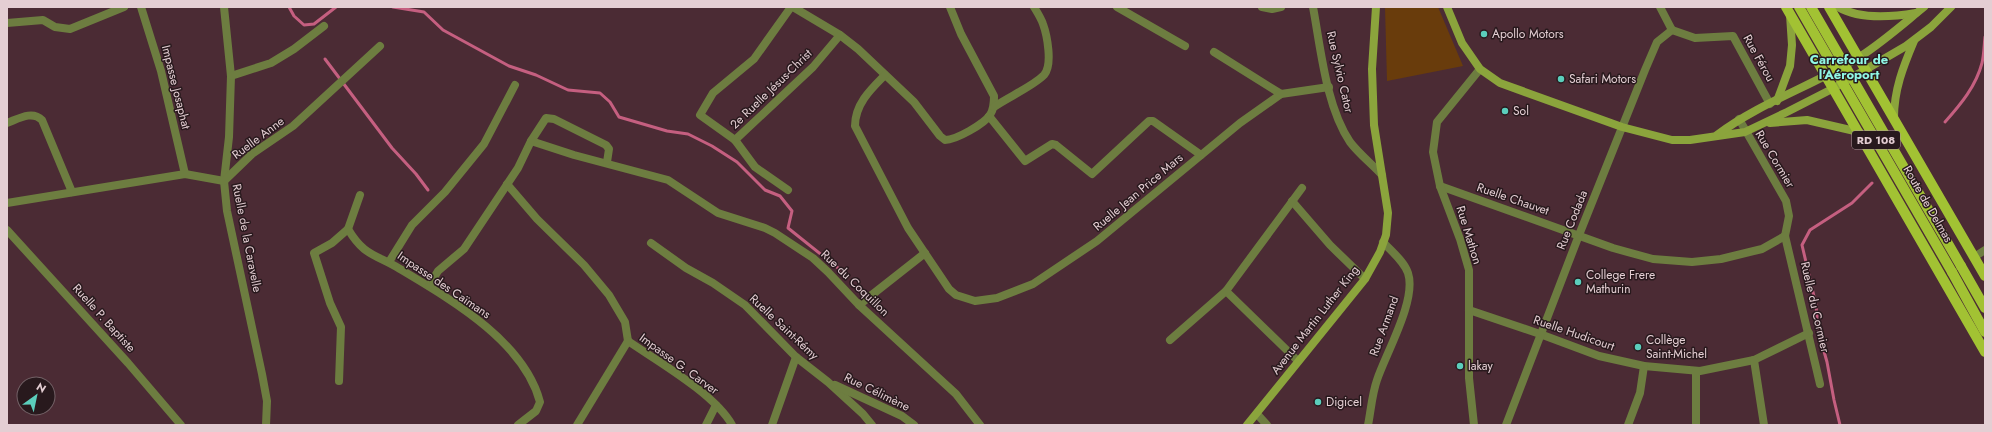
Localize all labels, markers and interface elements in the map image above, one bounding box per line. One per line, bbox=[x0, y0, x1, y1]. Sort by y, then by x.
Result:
place label: Apollo Motors bbox=[1492, 25, 1564, 43]
street label: Rue Sylvio Cator bbox=[1322, 29, 1358, 116]
marker: Apollo Motors bbox=[1479, 29, 1489, 39]
street label: Rue Férou bbox=[1739, 31, 1779, 85]
street label: Impasse Josaphat bbox=[157, 43, 195, 131]
street label: 2e Ruelle Jésus-Christ bbox=[726, 45, 816, 133]
district label: Carrefour de l'Aéroport bbox=[1810, 50, 1889, 84]
place label: Safari Motors bbox=[1569, 70, 1636, 88]
marker: Safari Motors bbox=[1556, 74, 1566, 84]
place label: Sol bbox=[1513, 102, 1529, 120]
marker: Sol bbox=[1500, 106, 1510, 116]
street label: Ruelle Anne bbox=[228, 112, 288, 164]
street label: Rue Cormier bbox=[1751, 127, 1800, 192]
road number: RD 108 bbox=[1852, 131, 1900, 149]
street label: Ruelle Jean Price Mars bbox=[1089, 149, 1187, 235]
street label: Route de Delmas bbox=[1899, 162, 1957, 246]
street label: Ruelle Chauvet bbox=[1474, 178, 1552, 220]
street label: Ruelle de la Caravelle bbox=[228, 182, 266, 294]
street label: Rue Codada bbox=[1552, 187, 1592, 252]
street label: Rue Mathon bbox=[1452, 204, 1486, 266]
street label: Rue du Coquillon bbox=[817, 246, 893, 320]
street label: Impasse des Caïmans bbox=[394, 247, 494, 323]
street label: Ruelle du Cormier bbox=[1796, 260, 1834, 355]
street label: Avenue Martin Luther King bbox=[1267, 262, 1363, 378]
place label: College Frere Mathurin bbox=[1586, 266, 1655, 298]
marker: College Frere Mathurin bbox=[1573, 277, 1583, 287]
street label: Ruelle P. Baptiste bbox=[68, 280, 140, 356]
street label: Ruelle Saint-Rémy bbox=[745, 290, 823, 364]
street label: Rue Armand bbox=[1365, 293, 1403, 359]
street label: Ruelle Hudicourt bbox=[1531, 311, 1617, 355]
street label: Impasse G. Carver bbox=[636, 329, 723, 400]
place label: Collège Saint-Michel bbox=[1646, 331, 1707, 363]
marker: Collège Saint-Michel bbox=[1633, 342, 1643, 352]
place label: lakay bbox=[1468, 357, 1494, 375]
marker: lakay bbox=[1455, 361, 1465, 371]
street label: Rue Célimène bbox=[841, 368, 913, 416]
north arrow bbox=[16, 376, 56, 416]
text: N bbox=[33, 379, 49, 397]
place label: Digicel bbox=[1326, 393, 1362, 411]
marker: Digicel bbox=[1313, 397, 1323, 407]

